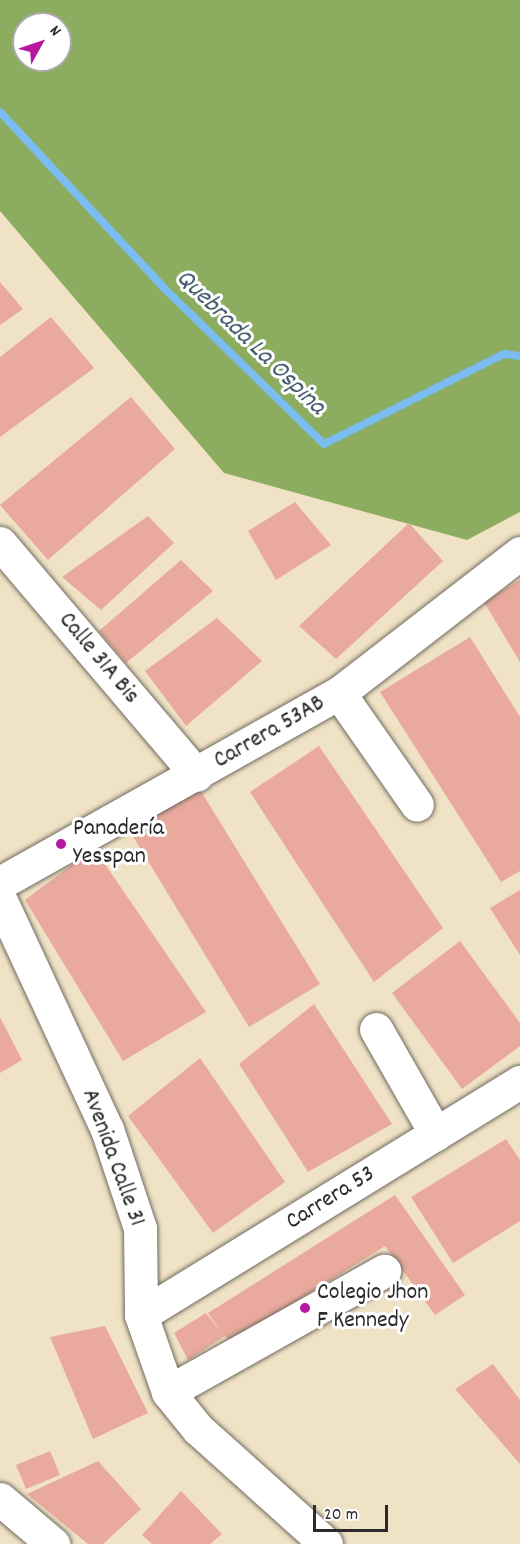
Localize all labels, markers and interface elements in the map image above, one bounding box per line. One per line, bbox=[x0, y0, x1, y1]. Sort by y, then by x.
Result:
north arrow bbox=[12, 12, 72, 72]
text: N bbox=[43, 21, 66, 42]
water label: Quebrada La Ospina bbox=[168, 263, 332, 423]
street label: Calle 31A Bis bbox=[51, 607, 145, 711]
street label: Carrera 53AB bbox=[209, 690, 331, 776]
place label: Panadería Yesspan bbox=[73, 816, 164, 872]
marker: Panadería Yesspan bbox=[54, 837, 68, 851]
street label: Avenida Calle 31 bbox=[74, 1086, 150, 1230]
street label: Carrera 53 bbox=[281, 1161, 381, 1237]
place label: Colegio Jhon F Kennedy bbox=[317, 1280, 428, 1336]
marker: Colegio Jhon F Kennedy bbox=[298, 1301, 312, 1315]
scale bar bbox=[316, 1493, 391, 1531]
text: 20 m bbox=[324, 1503, 358, 1528]

